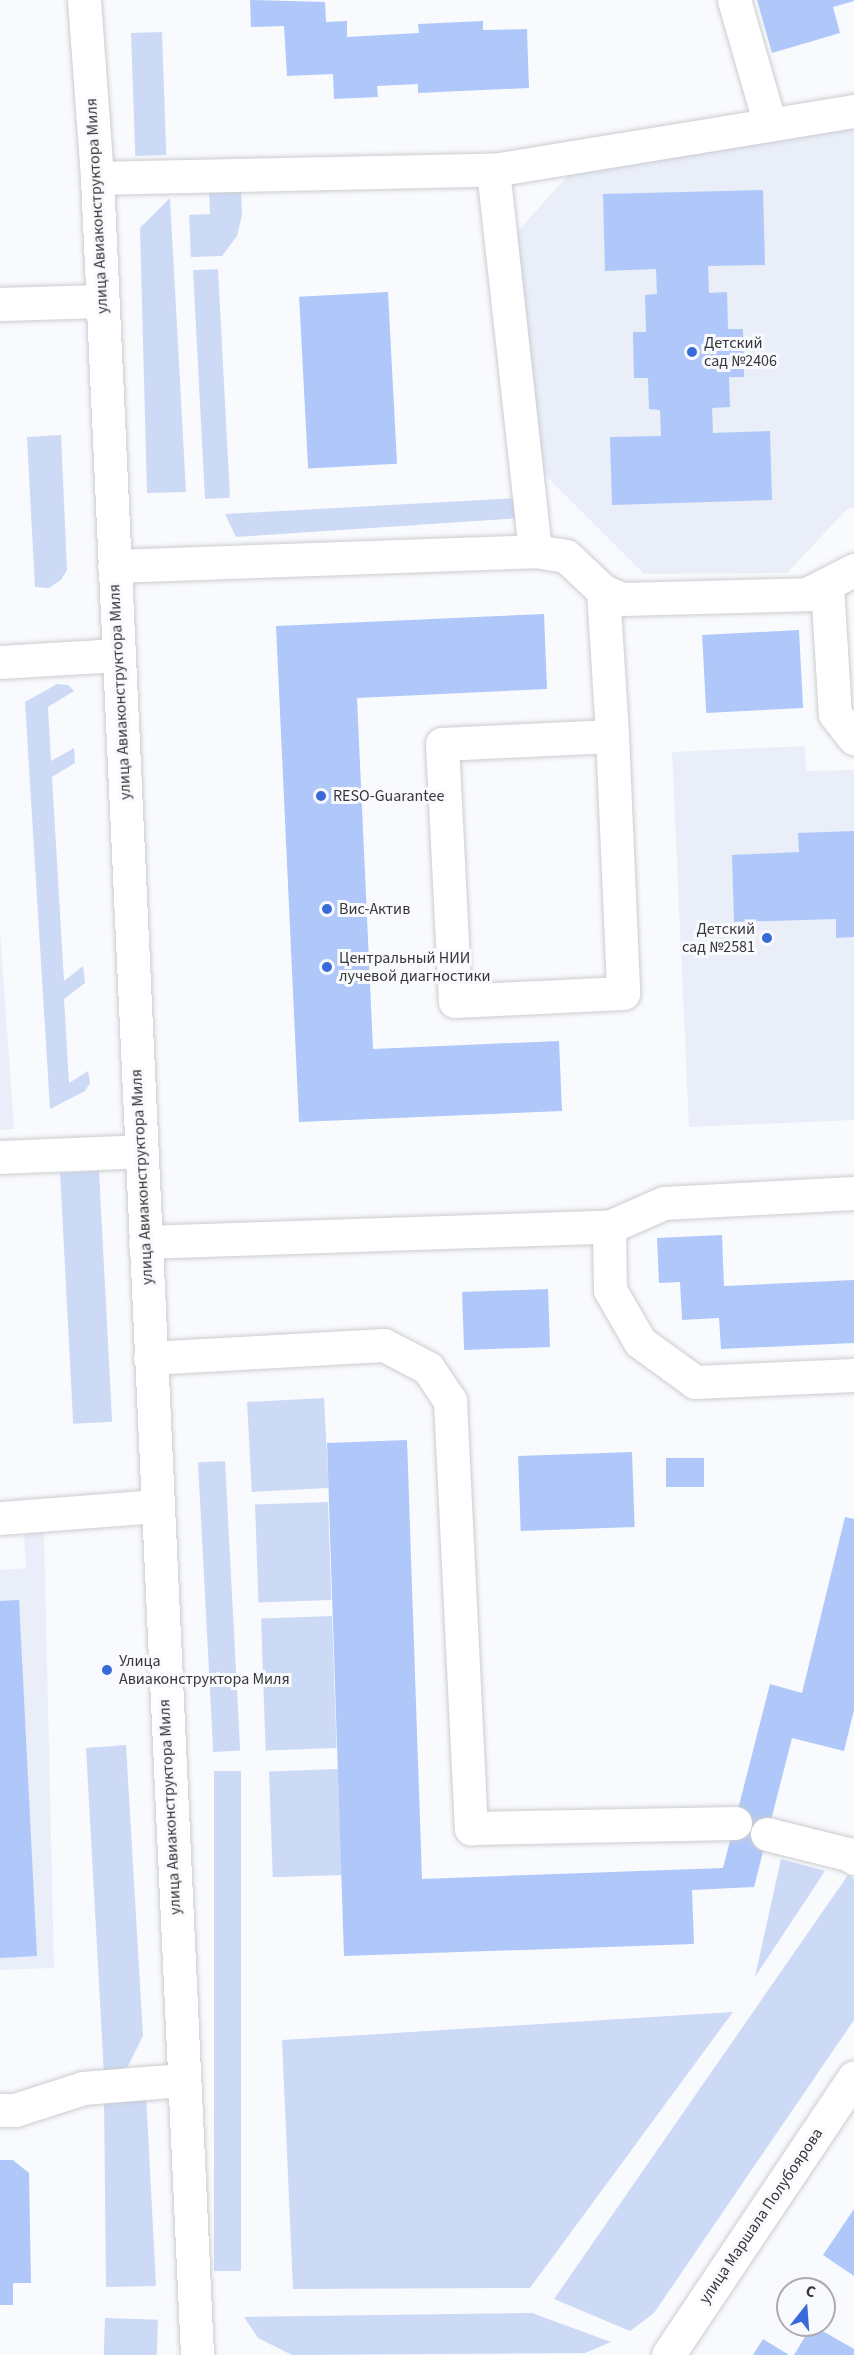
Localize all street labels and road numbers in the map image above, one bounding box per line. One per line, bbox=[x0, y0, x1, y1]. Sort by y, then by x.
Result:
street label: улица Авиаконструктора Миля bbox=[82, 98, 112, 314]
street label: улица Авиаконструктора Миля bbox=[105, 584, 135, 800]
street label: улица Авиаконструктора Миля bbox=[127, 1069, 157, 1285]
street label: улица Авиаконструктора Миля bbox=[155, 1699, 185, 1915]
street label: улица Маршала Полубоярова bbox=[695, 2125, 827, 2307]

